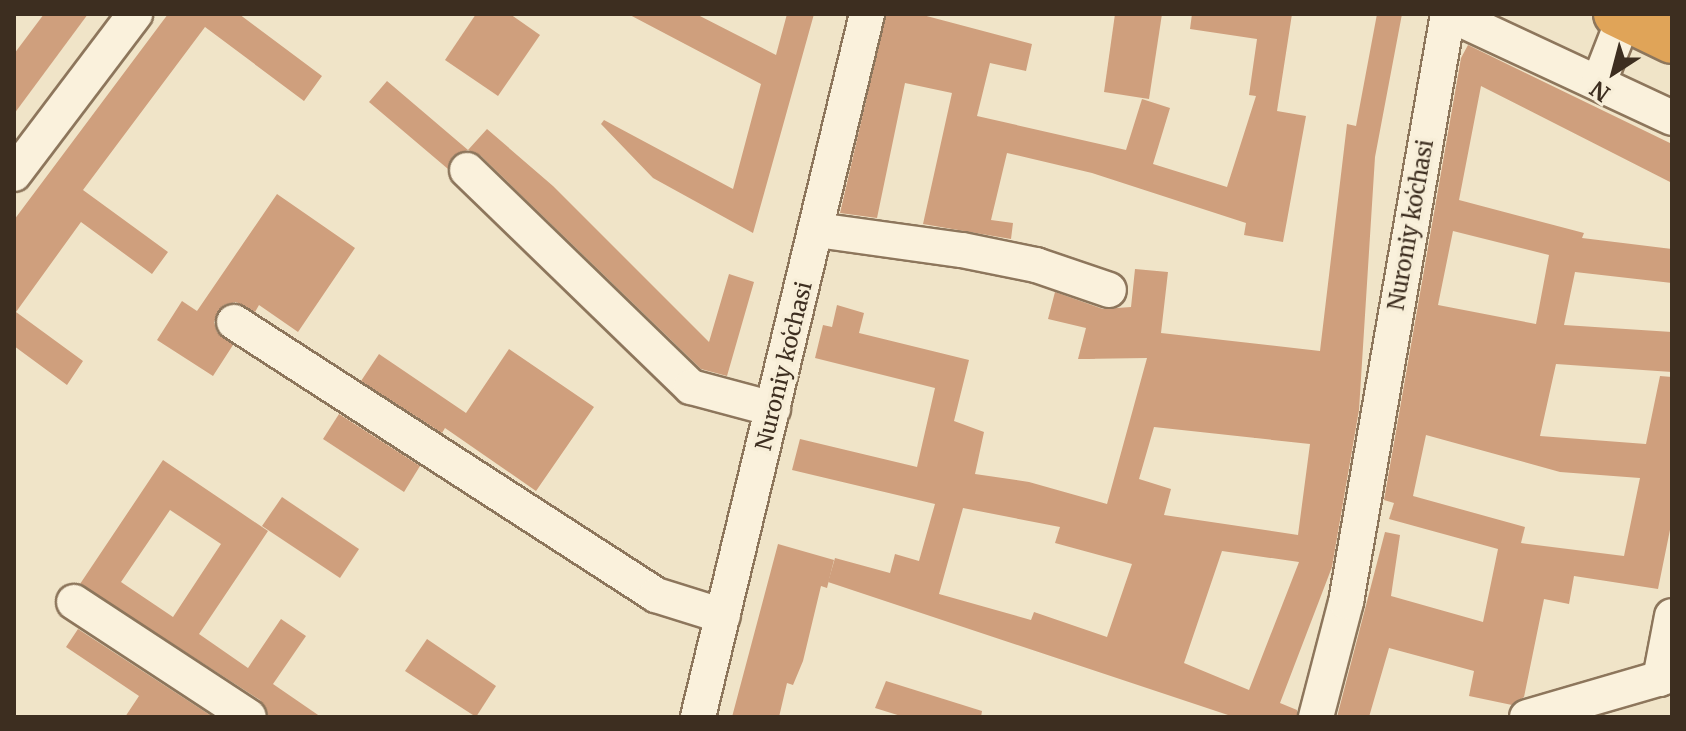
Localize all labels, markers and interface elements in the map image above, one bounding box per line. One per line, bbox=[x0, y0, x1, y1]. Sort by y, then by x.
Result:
north arrow bbox=[1574, 32, 1654, 112]
text: N bbox=[1585, 75, 1615, 108]
street label: Nuroniy koʻchasi bbox=[1383, 138, 1439, 312]
street label: Nuroniy koʻchasi bbox=[750, 279, 818, 453]

